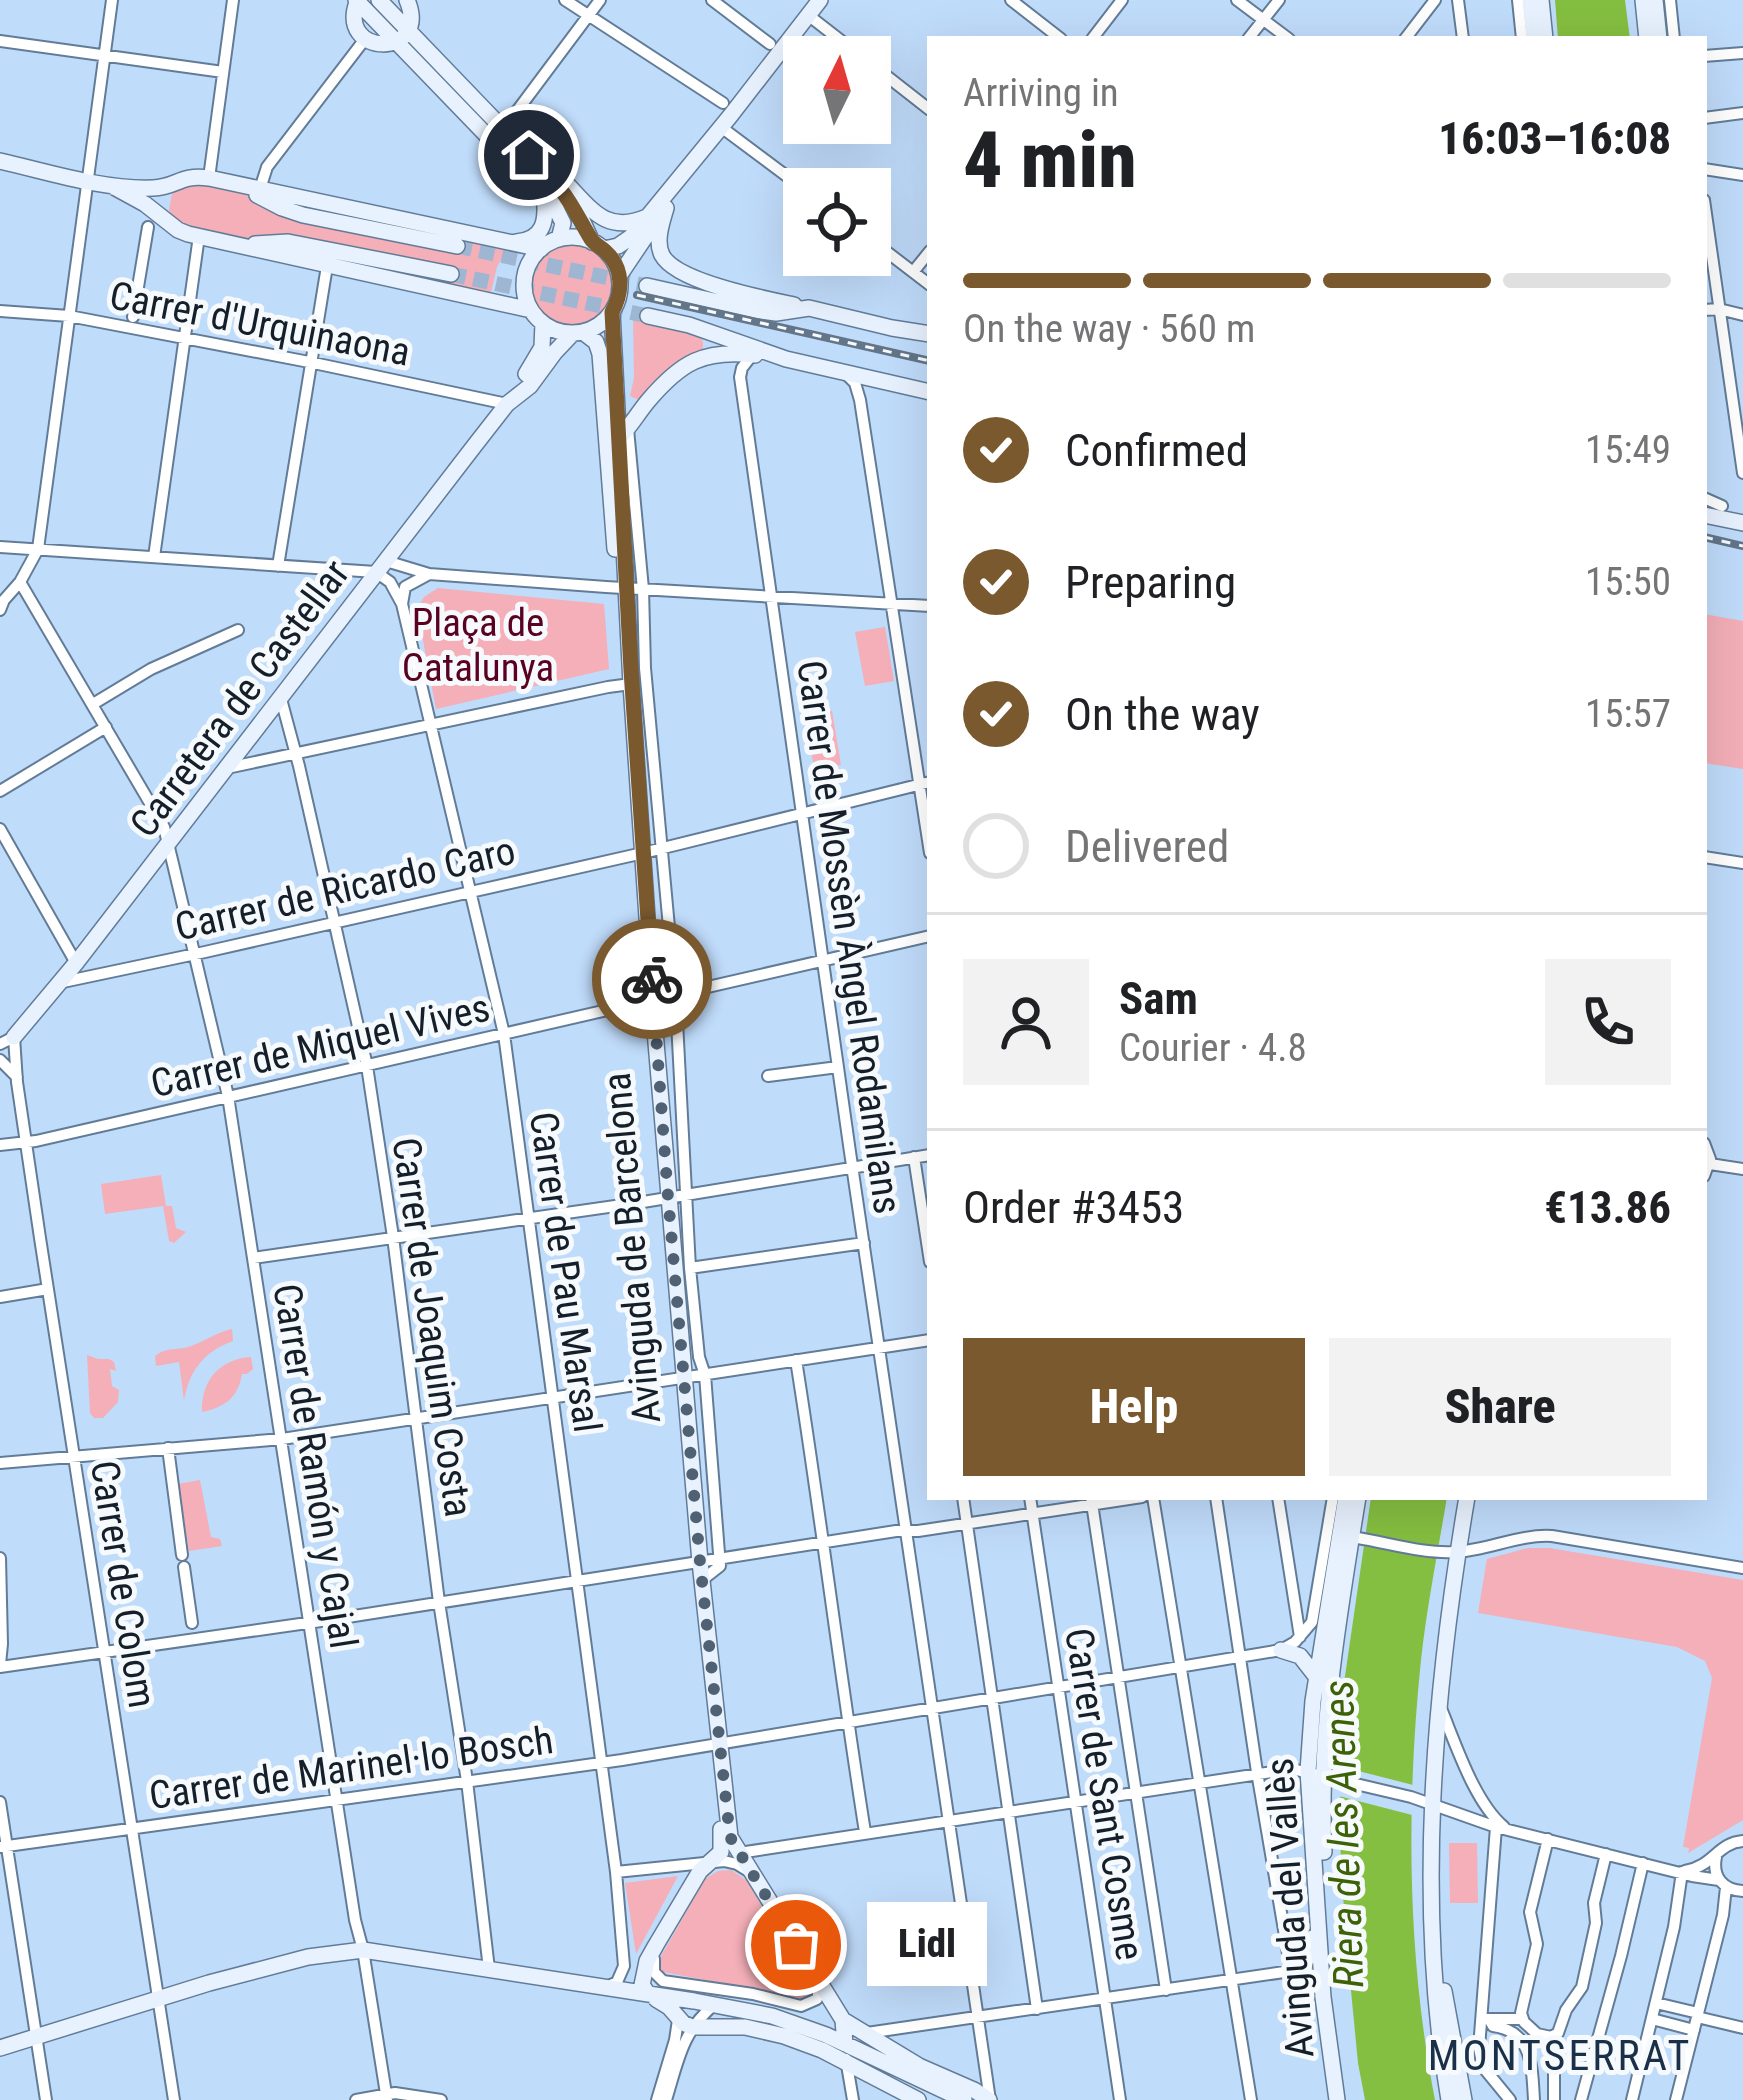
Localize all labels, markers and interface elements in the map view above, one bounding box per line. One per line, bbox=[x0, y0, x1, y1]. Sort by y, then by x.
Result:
north arrow bbox=[783, 36, 891, 144]
map controls bbox=[783, 36, 891, 276]
text: Arriving in bbox=[963, 70, 1119, 116]
pin bbox=[478, 104, 580, 206]
text: 16:03–16:08 bbox=[1438, 112, 1671, 165]
text: 4 min bbox=[963, 115, 1137, 206]
icon: home bbox=[496, 122, 562, 188]
button: locate bbox=[783, 168, 891, 276]
street label: Carrer d'Urquinaona bbox=[106, 272, 414, 376]
text: On the way · 560 m bbox=[963, 306, 1255, 352]
icon: check bbox=[963, 417, 1029, 483]
text: Confirmed bbox=[1065, 424, 1248, 477]
text: 15:49 bbox=[1585, 427, 1671, 473]
icon: check bbox=[963, 549, 1029, 615]
street label: Carretera de Castellar bbox=[121, 551, 359, 846]
text: Preparing bbox=[1065, 556, 1236, 609]
text: 15:50 bbox=[1585, 559, 1671, 605]
park label: Plaça de Catalunya bbox=[402, 600, 554, 691]
street label: Carrer de Mossèn Àngel Rodamilans bbox=[787, 657, 911, 1217]
icon: check bbox=[963, 681, 1029, 747]
text: On the way bbox=[1065, 688, 1260, 741]
text: 15:57 bbox=[1585, 691, 1671, 737]
text: Delivered bbox=[1065, 820, 1229, 873]
street label: Carrer de Ricardo Caro bbox=[171, 827, 520, 950]
courier bbox=[592, 919, 712, 1039]
icon: bike bbox=[619, 946, 685, 1012]
button: person bbox=[963, 959, 1089, 1085]
button: phone bbox=[1545, 959, 1671, 1085]
text: Sam bbox=[1119, 972, 1198, 1025]
street label: Carrer de Miquel Vives bbox=[146, 985, 494, 1107]
text: Courier · 4.8 bbox=[1119, 1025, 1307, 1071]
street label: Avinguda de Barcelona bbox=[594, 1071, 670, 1425]
street label: Carrer de Pau Marsal bbox=[520, 1109, 610, 1435]
street label: Carrer de Joaquim Costa bbox=[383, 1135, 481, 1520]
text: Order #3453 bbox=[963, 1181, 1184, 1234]
text: €13.86 bbox=[1544, 1181, 1671, 1234]
street label: Carrer de Ramón y Cajal bbox=[263, 1281, 367, 1652]
button: Help bbox=[963, 1338, 1305, 1476]
button: Share bbox=[1329, 1338, 1671, 1476]
street label: Carrer de Colom bbox=[81, 1457, 165, 1711]
street label: Carrer de Sant Cosme bbox=[1055, 1625, 1153, 1963]
water label: Riera de les Arenes bbox=[1314, 1679, 1373, 1989]
street label: Carrer de Marinel·lo Bosch bbox=[146, 1717, 556, 1819]
street label: Avinguda del Vallès bbox=[1257, 1757, 1323, 2059]
pin bbox=[745, 1894, 847, 1996]
callout: Lidl bbox=[868, 1903, 988, 1987]
icon: bag bbox=[763, 1912, 829, 1978]
text: Lidl bbox=[898, 1921, 956, 1967]
district label: MONTSERRAT bbox=[1428, 2031, 1692, 2080]

